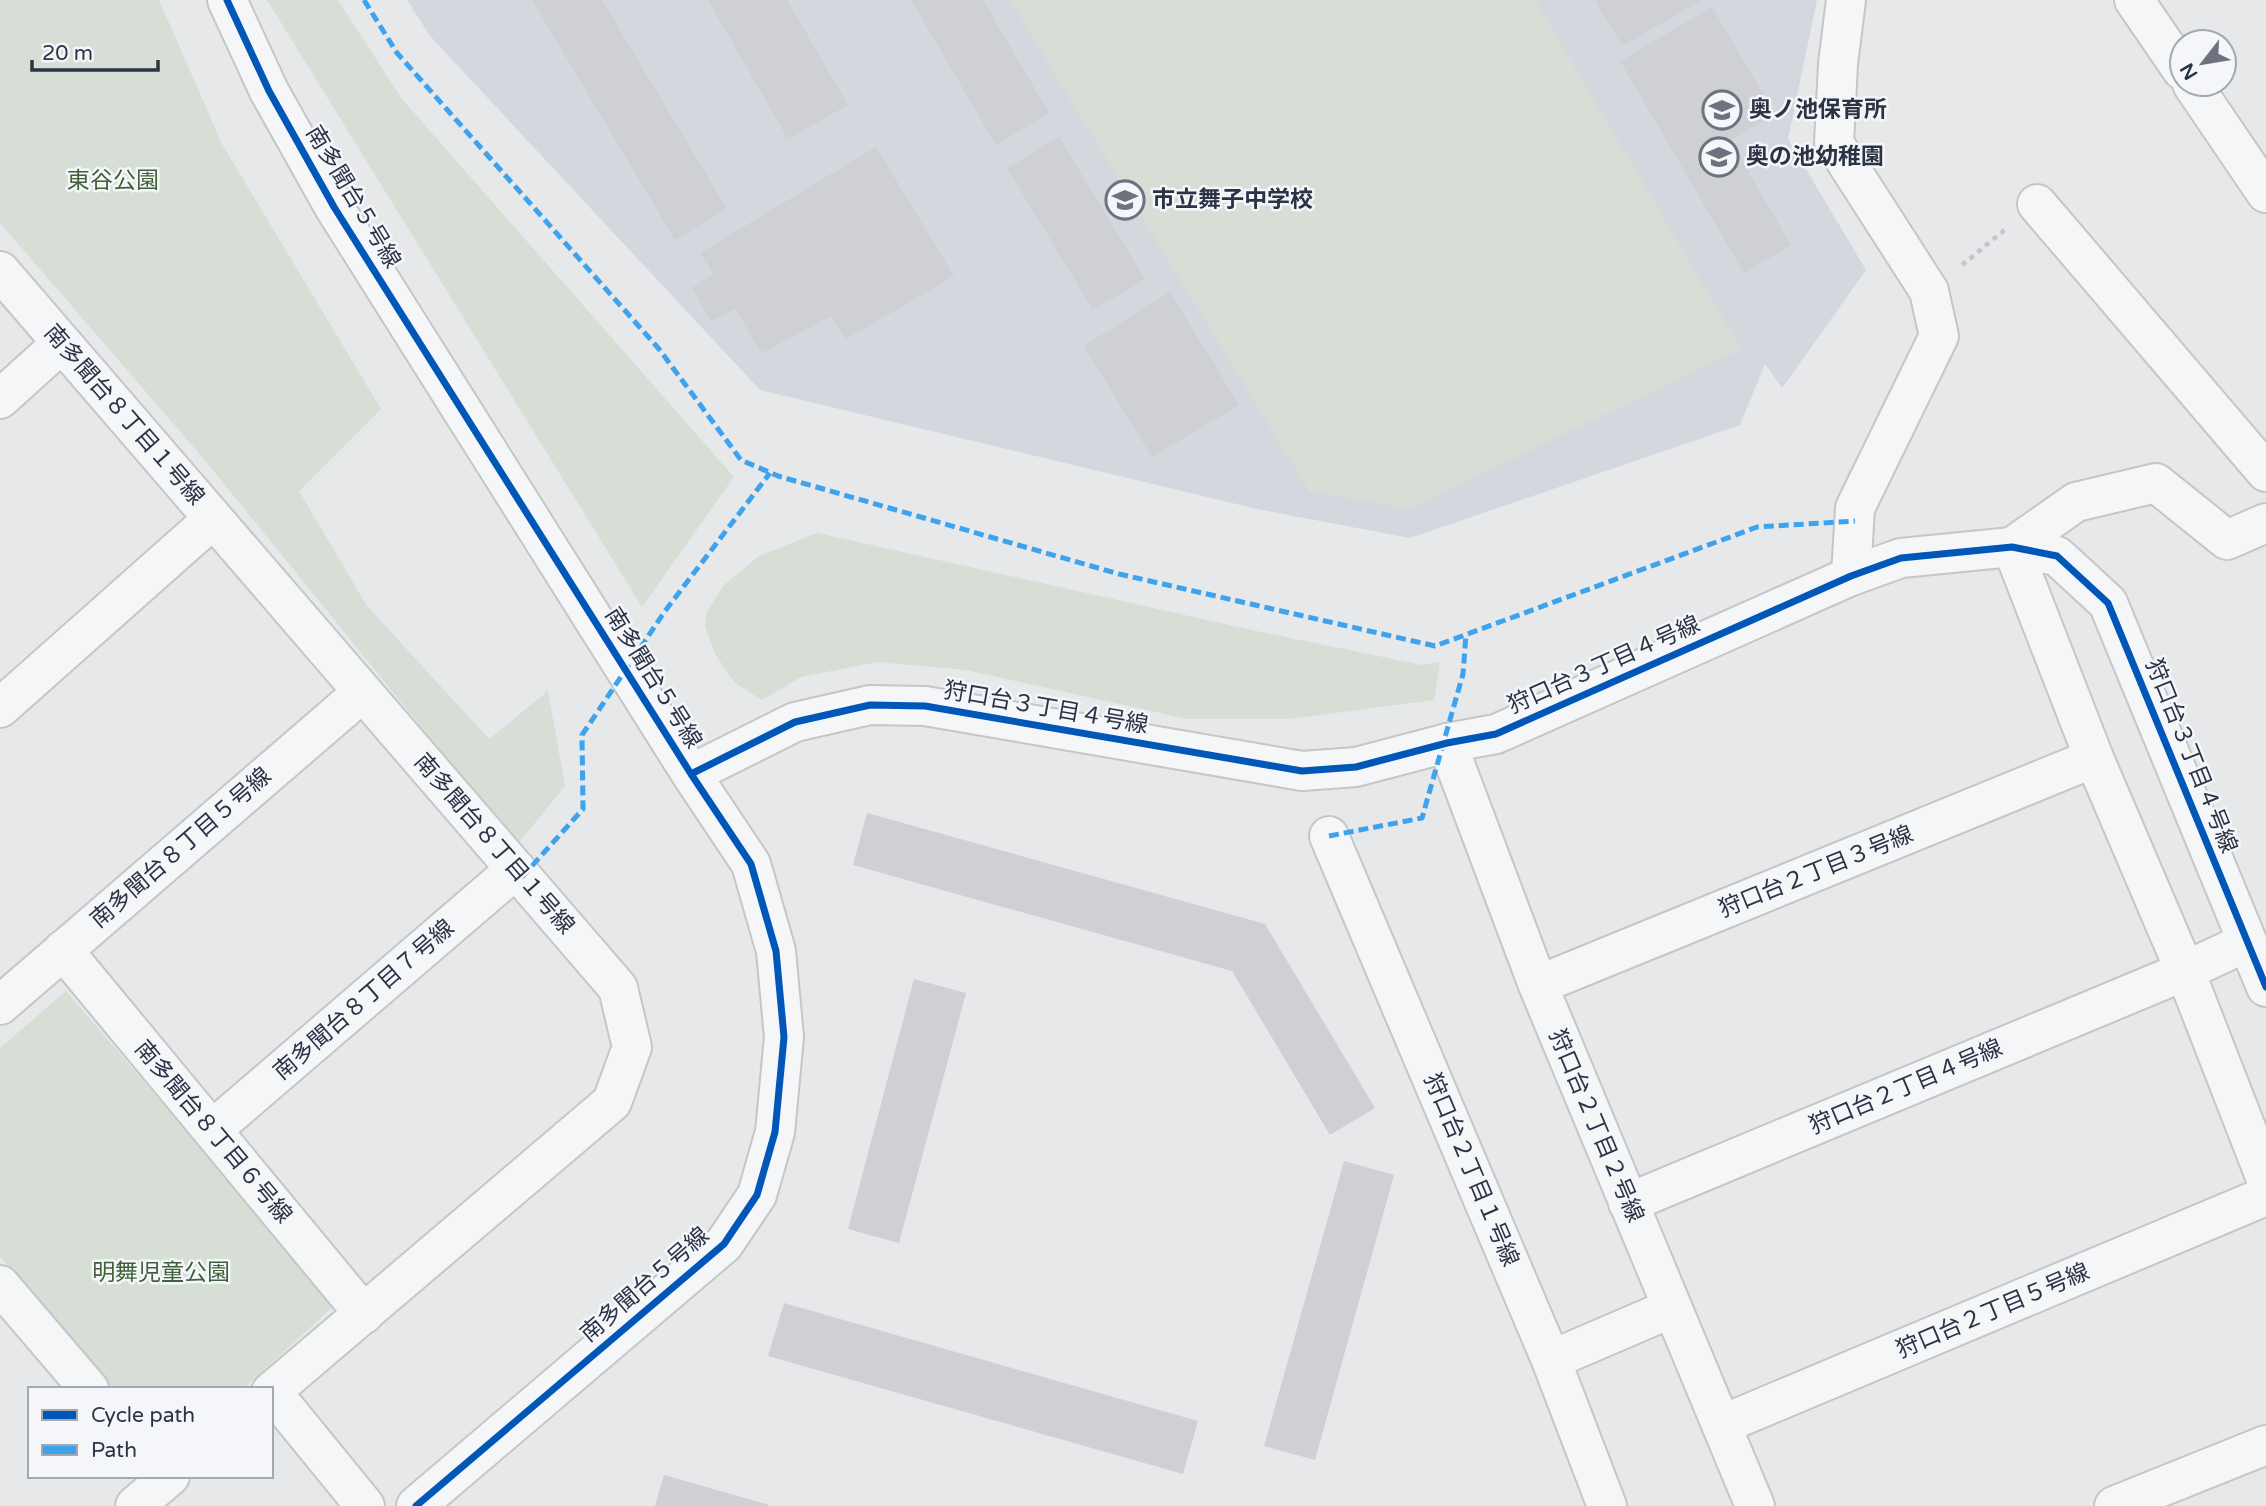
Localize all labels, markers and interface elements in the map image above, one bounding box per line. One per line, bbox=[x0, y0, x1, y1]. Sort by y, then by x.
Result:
scale bar bbox=[32, 28, 158, 72]
north arrow bbox=[2168, 28, 2238, 98]
text: 20 m bbox=[42, 41, 93, 66]
text: N bbox=[2176, 59, 2203, 83]
school or university icon: 奥ノ池保育所 bbox=[1701, 89, 1743, 131]
place label: 奥ノ池保育所 bbox=[1749, 96, 1887, 124]
street label: 南多聞台５号線 bbox=[300, 121, 406, 273]
school or university icon: 奥の池幼稚園 bbox=[1698, 136, 1740, 178]
place label: 奥の池幼稚園 bbox=[1746, 143, 1884, 171]
park label: 東谷公園 bbox=[67, 167, 159, 195]
school or university icon: 市立舞子中学校 bbox=[1104, 179, 1146, 221]
place label: 市立舞子中学校 bbox=[1152, 186, 1313, 214]
street label: 南多聞台８丁目１号線 bbox=[38, 319, 210, 511]
street label: 南多聞台５号線 bbox=[598, 602, 708, 754]
street label: 狩口台３丁目４号線 bbox=[1504, 610, 1704, 720]
street label: 狩口台３丁目４号線 bbox=[2139, 655, 2243, 857]
street label: 狩口台３丁目４号線 bbox=[942, 676, 1150, 740]
street label: 南多聞台８丁目１号線 bbox=[408, 748, 580, 940]
street label: 南多聞台８丁目５号線 bbox=[85, 762, 277, 934]
street label: 狩口台２丁目３号線 bbox=[1715, 820, 1917, 924]
street label: 南多聞台８丁目７号線 bbox=[268, 914, 460, 1086]
street label: 狩口台２丁目２号線 bbox=[1543, 1025, 1649, 1227]
street label: 狩口台２丁目４号線 bbox=[1805, 1034, 2007, 1140]
street label: 南多聞台８丁目６号線 bbox=[128, 1035, 298, 1229]
street label: 狩口台２丁目１号線 bbox=[1418, 1069, 1524, 1271]
street label: 南多聞台５号線 bbox=[575, 1222, 715, 1348]
street label: 狩口台２丁目５号線 bbox=[1892, 1258, 2094, 1364]
park label: 明舞児童公園 bbox=[92, 1259, 230, 1287]
legend bbox=[28, 1387, 273, 1478]
text: Cycle path bbox=[91, 1403, 195, 1428]
text: Path bbox=[91, 1438, 137, 1463]

